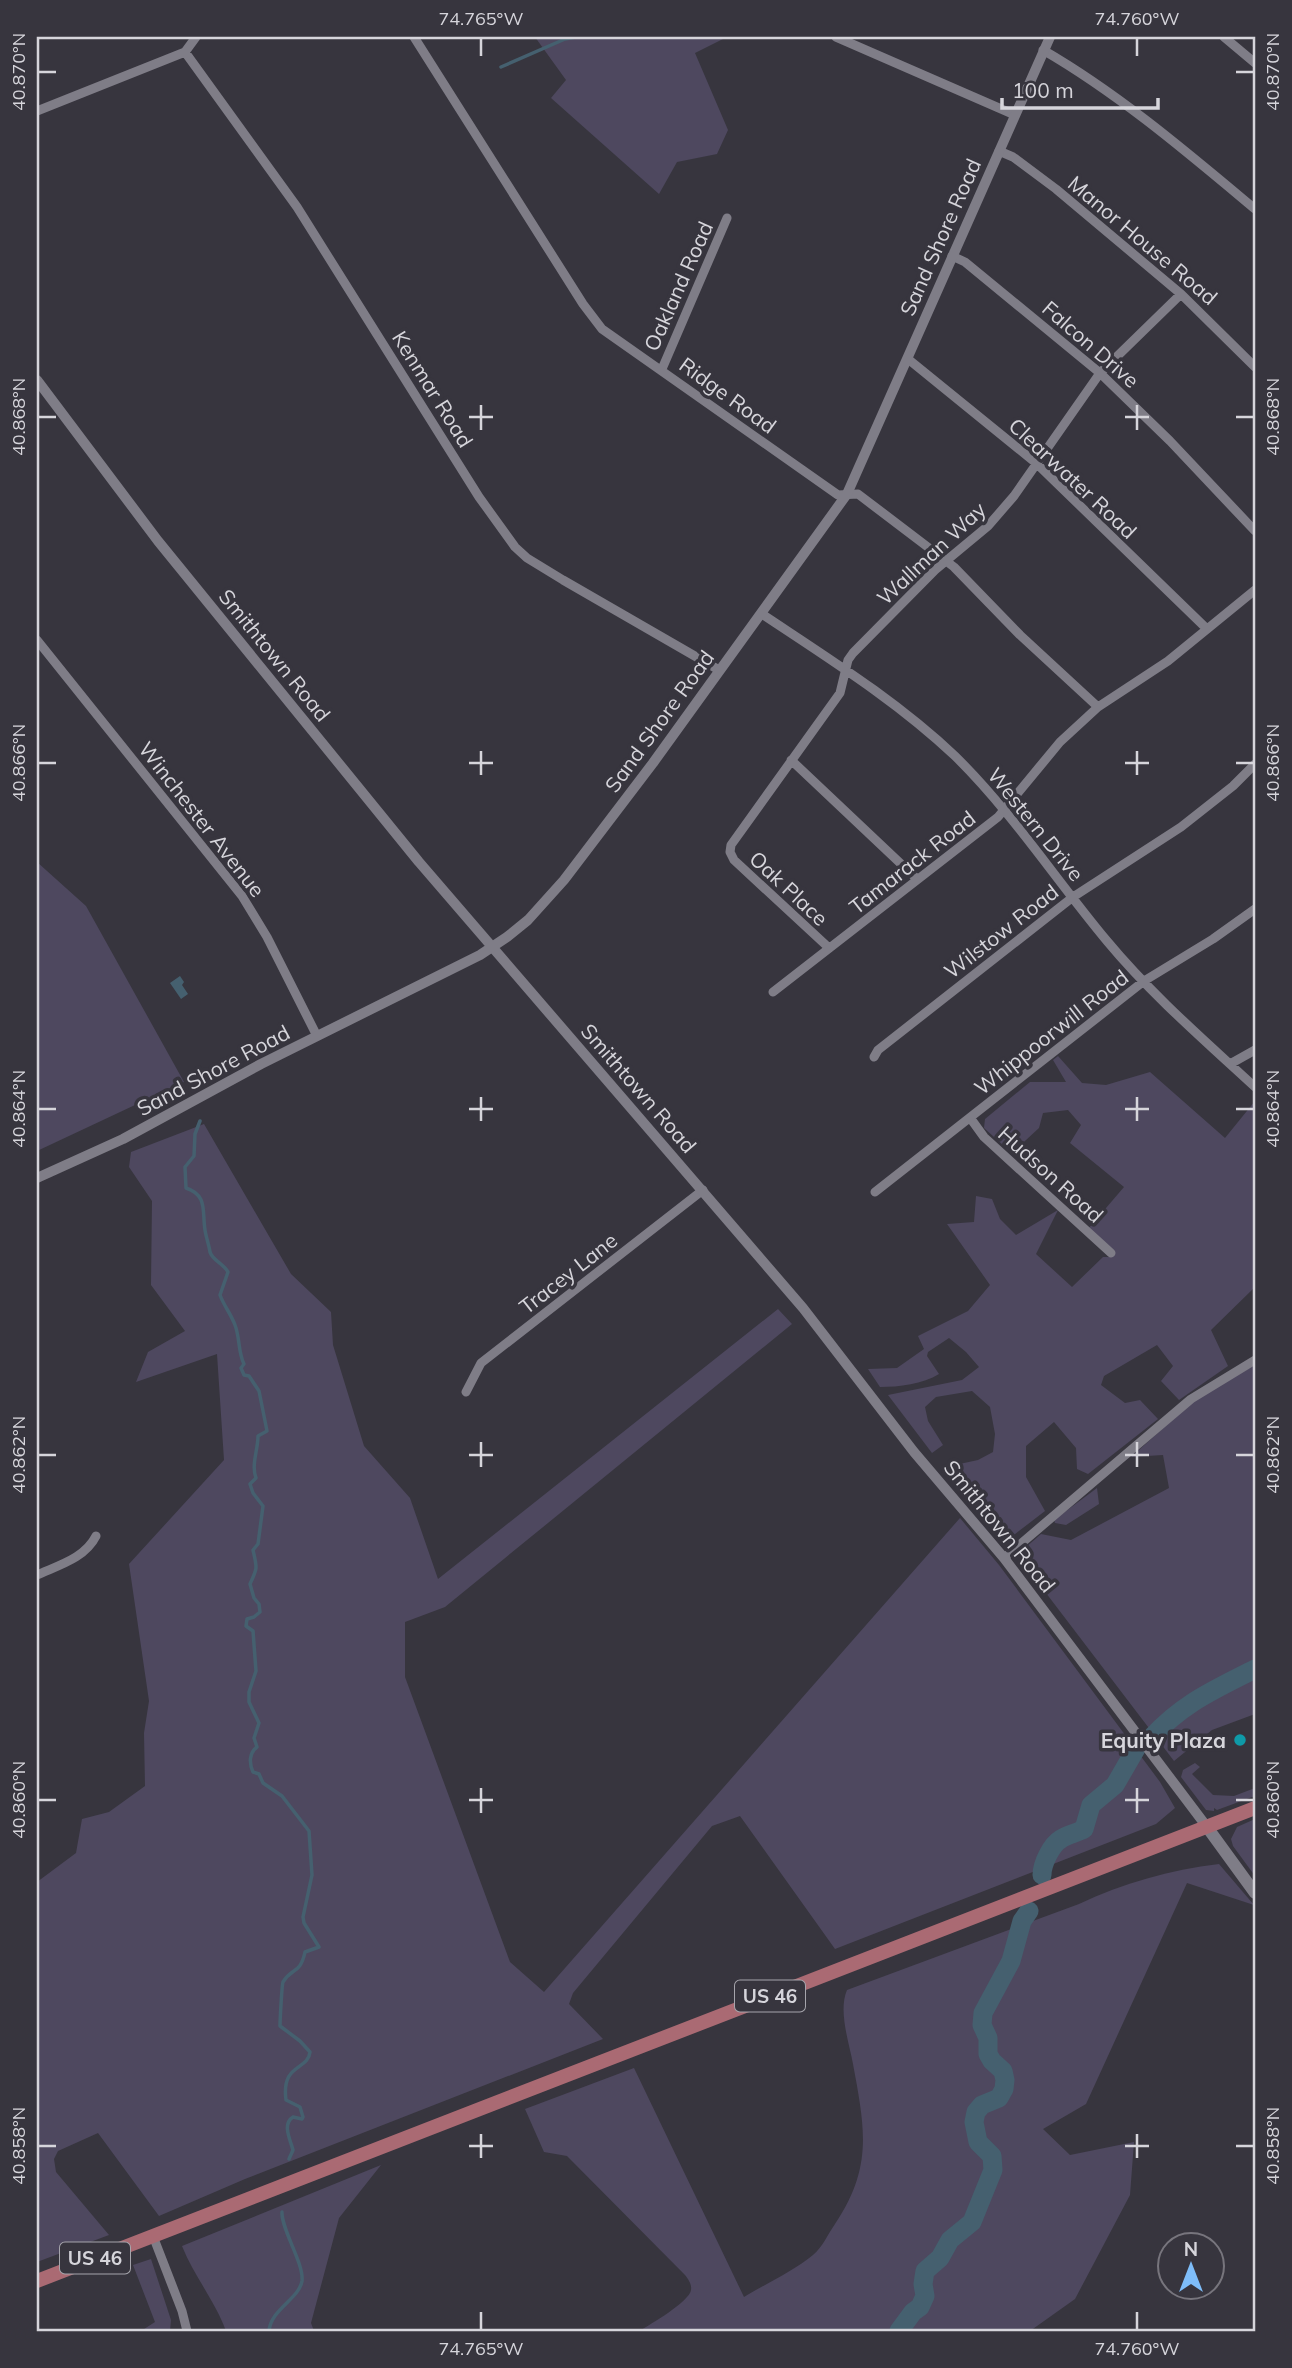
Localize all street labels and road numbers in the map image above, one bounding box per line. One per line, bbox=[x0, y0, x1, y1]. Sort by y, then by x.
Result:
street label: Sand Shore Road bbox=[894, 154, 986, 320]
street label: Manor House Road bbox=[1063, 170, 1223, 310]
street label: Oakland Road bbox=[638, 217, 718, 355]
street label: Falcon Drive bbox=[1037, 295, 1145, 393]
street label: Kenmar Road bbox=[387, 326, 479, 452]
street label: Ridge Road bbox=[675, 351, 781, 439]
street label: Clearwater Road bbox=[1004, 412, 1142, 544]
street label: Wallman Way bbox=[871, 496, 991, 610]
street label: Smithtown Road bbox=[214, 584, 336, 726]
street label: Sand Shore Road bbox=[599, 645, 719, 797]
street label: Winchester Avenue bbox=[133, 736, 271, 902]
street label: Western Drive bbox=[982, 762, 1090, 886]
street label: Tamarack Road bbox=[844, 805, 980, 919]
street label: Oak Place bbox=[744, 845, 834, 931]
street label: Wilstow Road bbox=[939, 878, 1063, 984]
street label: Whippoorwill Road bbox=[969, 964, 1133, 1100]
street label: Smithtown Road bbox=[576, 1018, 702, 1158]
street label: Sand Shore Road bbox=[132, 1019, 294, 1121]
street label: Hudson Road bbox=[993, 1120, 1109, 1228]
street label: Tracey Lane bbox=[514, 1227, 622, 1319]
street label: Smithtown Road bbox=[939, 1455, 1061, 1597]
road number: US 46 bbox=[735, 1980, 805, 2012]
road number: US 46 bbox=[60, 2242, 130, 2274]

